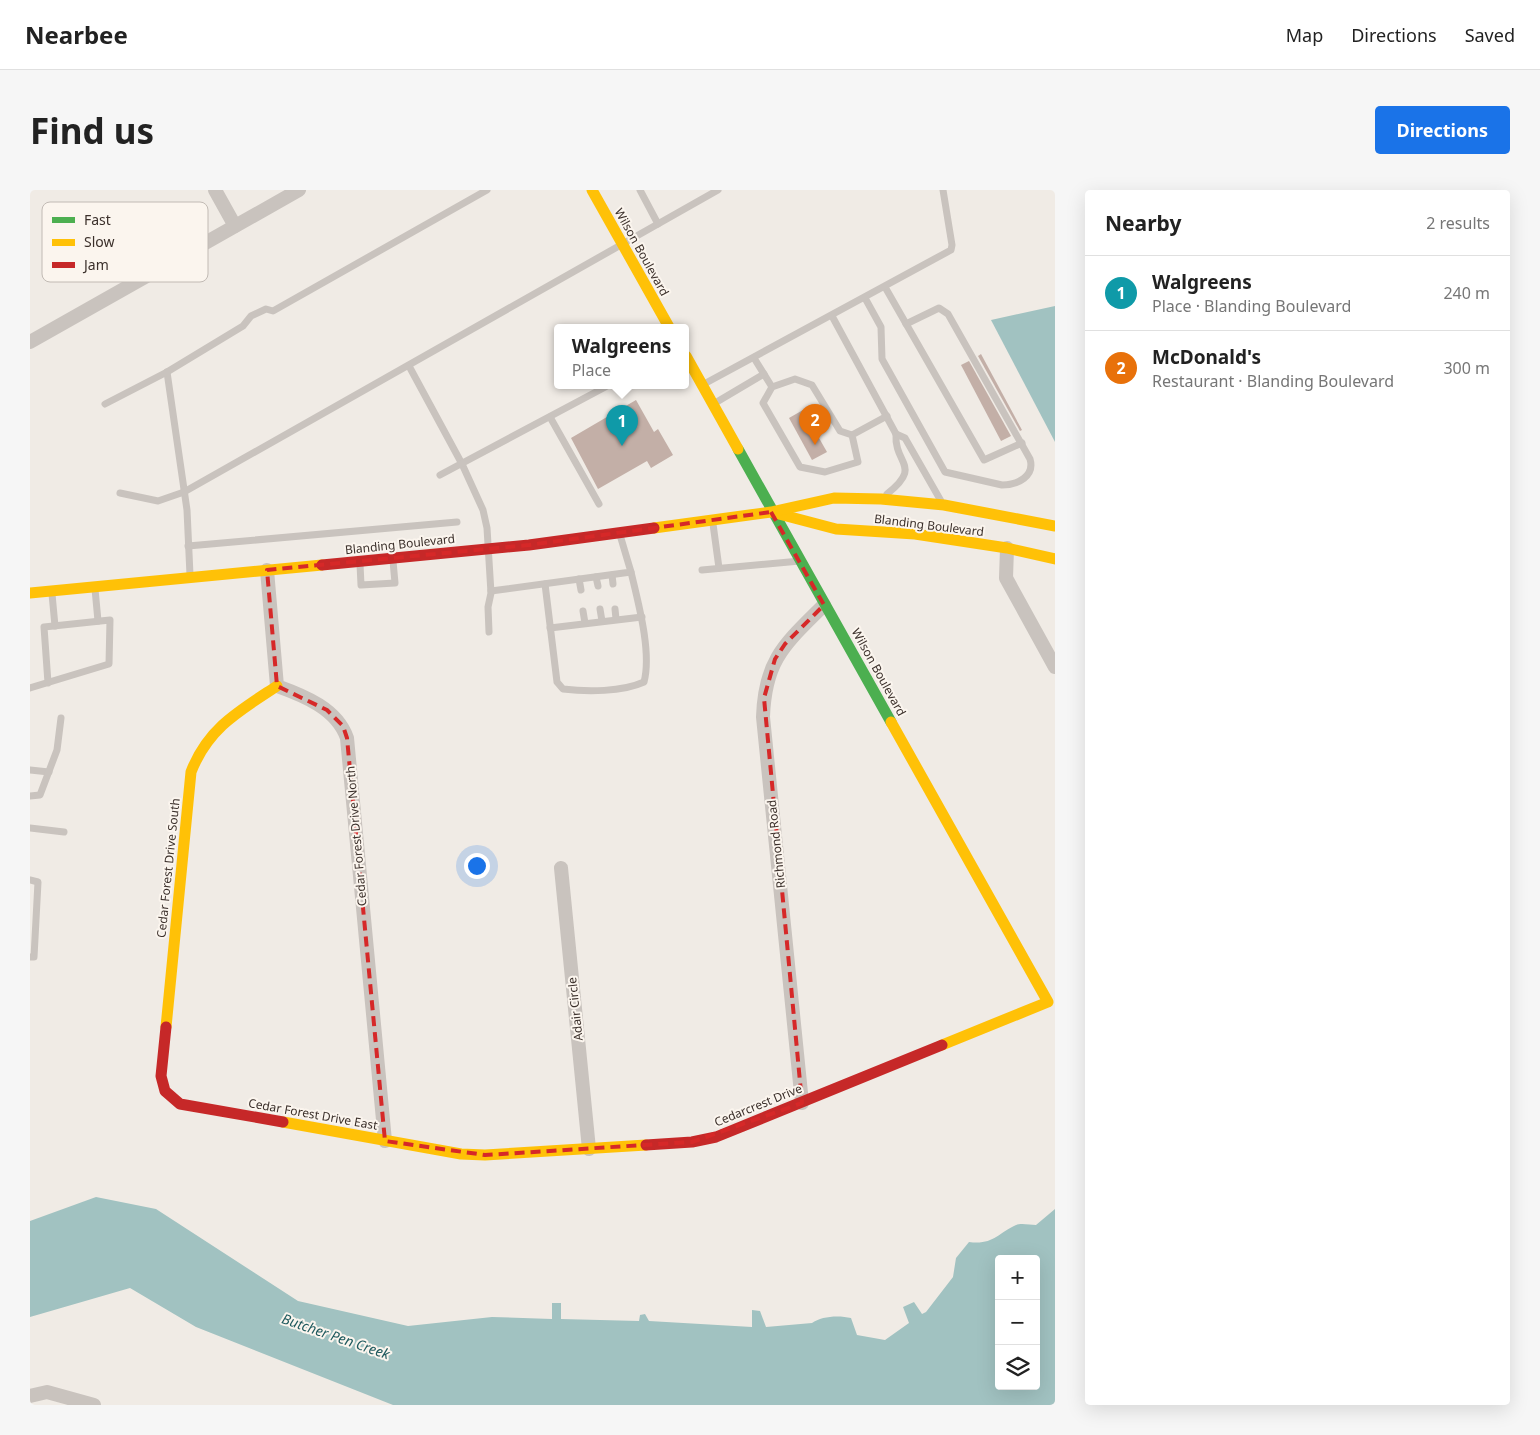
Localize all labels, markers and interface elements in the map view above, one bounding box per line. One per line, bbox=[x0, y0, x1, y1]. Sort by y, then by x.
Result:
text: Nearbee bbox=[25, 18, 128, 51]
text: Map bbox=[1286, 23, 1323, 47]
text: Directions bbox=[1351, 23, 1437, 47]
text: Saved bbox=[1465, 23, 1515, 47]
button: Directions bbox=[1375, 106, 1510, 154]
text: Find us bbox=[30, 107, 154, 154]
legend bbox=[42, 202, 208, 282]
street label: Wilson Boulevard bbox=[611, 205, 673, 299]
text: Nearby bbox=[1105, 209, 1181, 237]
text: Fast bbox=[84, 210, 111, 229]
text: 2 results bbox=[1426, 212, 1490, 234]
text: Slow bbox=[84, 232, 115, 251]
text: Jam bbox=[82, 255, 109, 274]
text: Walgreens bbox=[1152, 269, 1252, 295]
text: 1 bbox=[1116, 282, 1126, 304]
text: 240 m bbox=[1443, 282, 1490, 304]
text: Place · Blanding Boulevard bbox=[1152, 295, 1351, 317]
popup bbox=[554, 324, 689, 389]
text: Walgreens bbox=[572, 333, 671, 359]
text: McDonald's bbox=[1152, 344, 1261, 370]
text: 2 bbox=[1116, 357, 1126, 379]
text: 300 m bbox=[1443, 357, 1490, 379]
text: Place bbox=[572, 359, 611, 381]
text: Restaurant · Blanding Boulevard bbox=[1152, 370, 1394, 392]
pin: 2 bbox=[799, 404, 831, 445]
pin: 1 bbox=[606, 405, 638, 446]
street label: Blanding Boulevard bbox=[873, 510, 985, 540]
street label: Blanding Boulevard bbox=[344, 530, 456, 558]
street label: Wilson Boulevard bbox=[848, 625, 910, 719]
street label: Cedar Forest Drive North bbox=[341, 765, 371, 907]
street label: Cedar Forest Drive South bbox=[152, 797, 184, 939]
street label: Richmond Road bbox=[763, 799, 789, 889]
your location bbox=[464, 853, 490, 879]
street label: Adair Circle bbox=[563, 976, 587, 1042]
street label: Cedarcrest Drive bbox=[712, 1080, 805, 1130]
street label: Cedar Forest Drive East bbox=[247, 1094, 380, 1134]
map controls bbox=[995, 1255, 1040, 1390]
button: + bbox=[995, 1255, 1040, 1300]
button: − bbox=[995, 1300, 1040, 1345]
water label: Butcher Pen Creek bbox=[280, 1309, 393, 1364]
button: layers bbox=[995, 1345, 1040, 1390]

